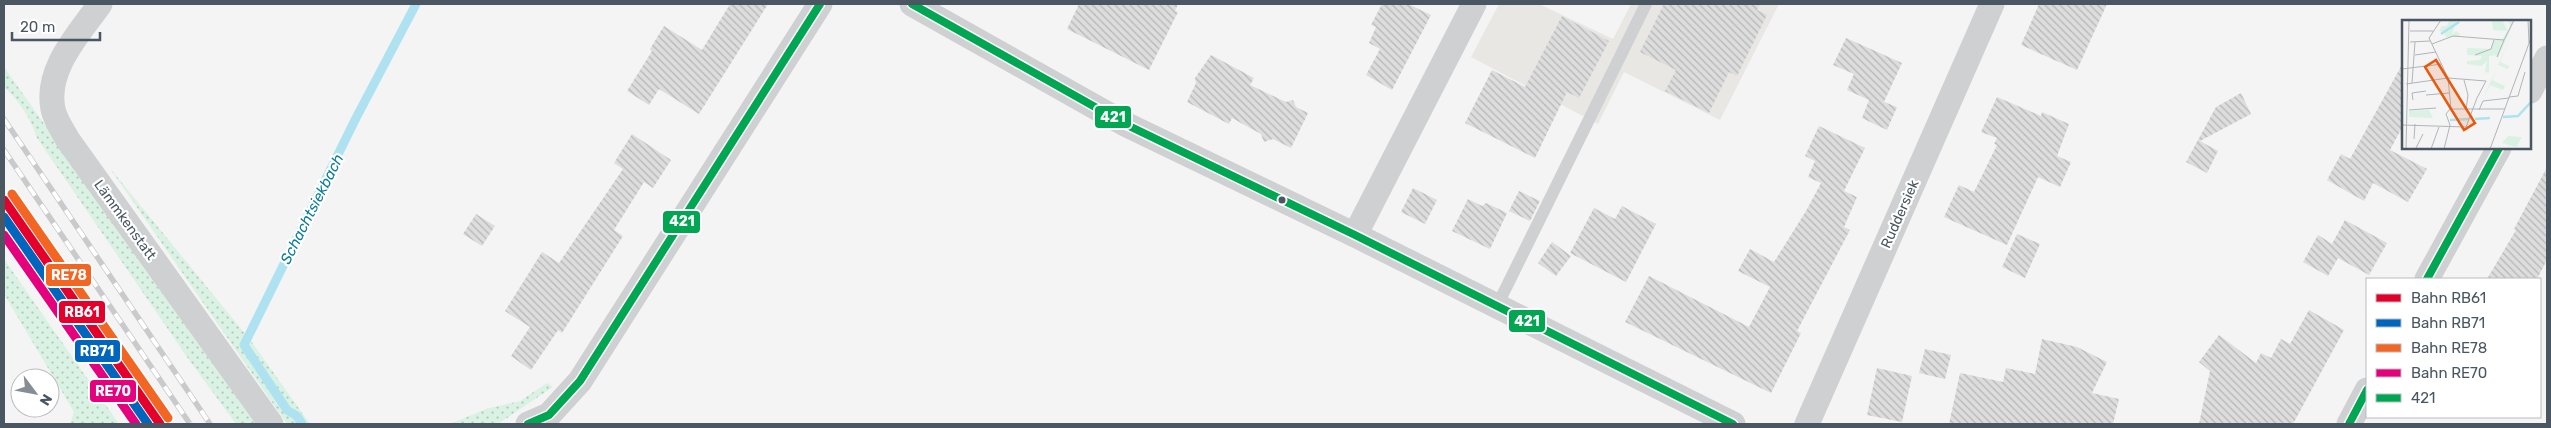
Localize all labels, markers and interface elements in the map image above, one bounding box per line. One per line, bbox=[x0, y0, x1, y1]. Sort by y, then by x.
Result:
scale bar bbox=[12, 10, 100, 42]
text: 20 m bbox=[20, 18, 55, 36]
inset map bbox=[2402, 20, 2531, 149]
line badge: 421 bbox=[1094, 105, 1132, 129]
text: 421 bbox=[1100, 109, 1126, 126]
water label: Schachtsiekbach bbox=[277, 151, 347, 267]
street label: Ruddersiek bbox=[1877, 176, 1923, 251]
street label: Lämmkenstatt bbox=[90, 177, 160, 264]
unlabelled marker bbox=[1277, 195, 1287, 205]
line badge: 421 bbox=[662, 210, 701, 234]
text: 421 bbox=[669, 213, 695, 230]
line badge: RE78 bbox=[45, 263, 92, 287]
text: RE78 bbox=[51, 267, 87, 284]
legend bbox=[2366, 278, 2541, 418]
text: Bahn RB61 bbox=[2411, 289, 2486, 307]
line badge: RB61 bbox=[58, 300, 106, 324]
text: RB61 bbox=[64, 304, 100, 321]
line badge: 421 bbox=[1508, 309, 1546, 333]
text: 421 bbox=[1514, 313, 1540, 330]
text: Bahn RB71 bbox=[2411, 314, 2485, 332]
line badge: RB71 bbox=[74, 339, 121, 363]
text: Bahn RE78 bbox=[2411, 339, 2487, 357]
text: RB71 bbox=[80, 343, 114, 360]
text: Bahn RE70 bbox=[2411, 364, 2487, 382]
north arrow bbox=[10, 368, 60, 418]
line badge: RE70 bbox=[89, 379, 137, 403]
text: RE70 bbox=[95, 383, 131, 400]
text: 421 bbox=[2411, 389, 2436, 407]
text: N bbox=[36, 391, 55, 408]

